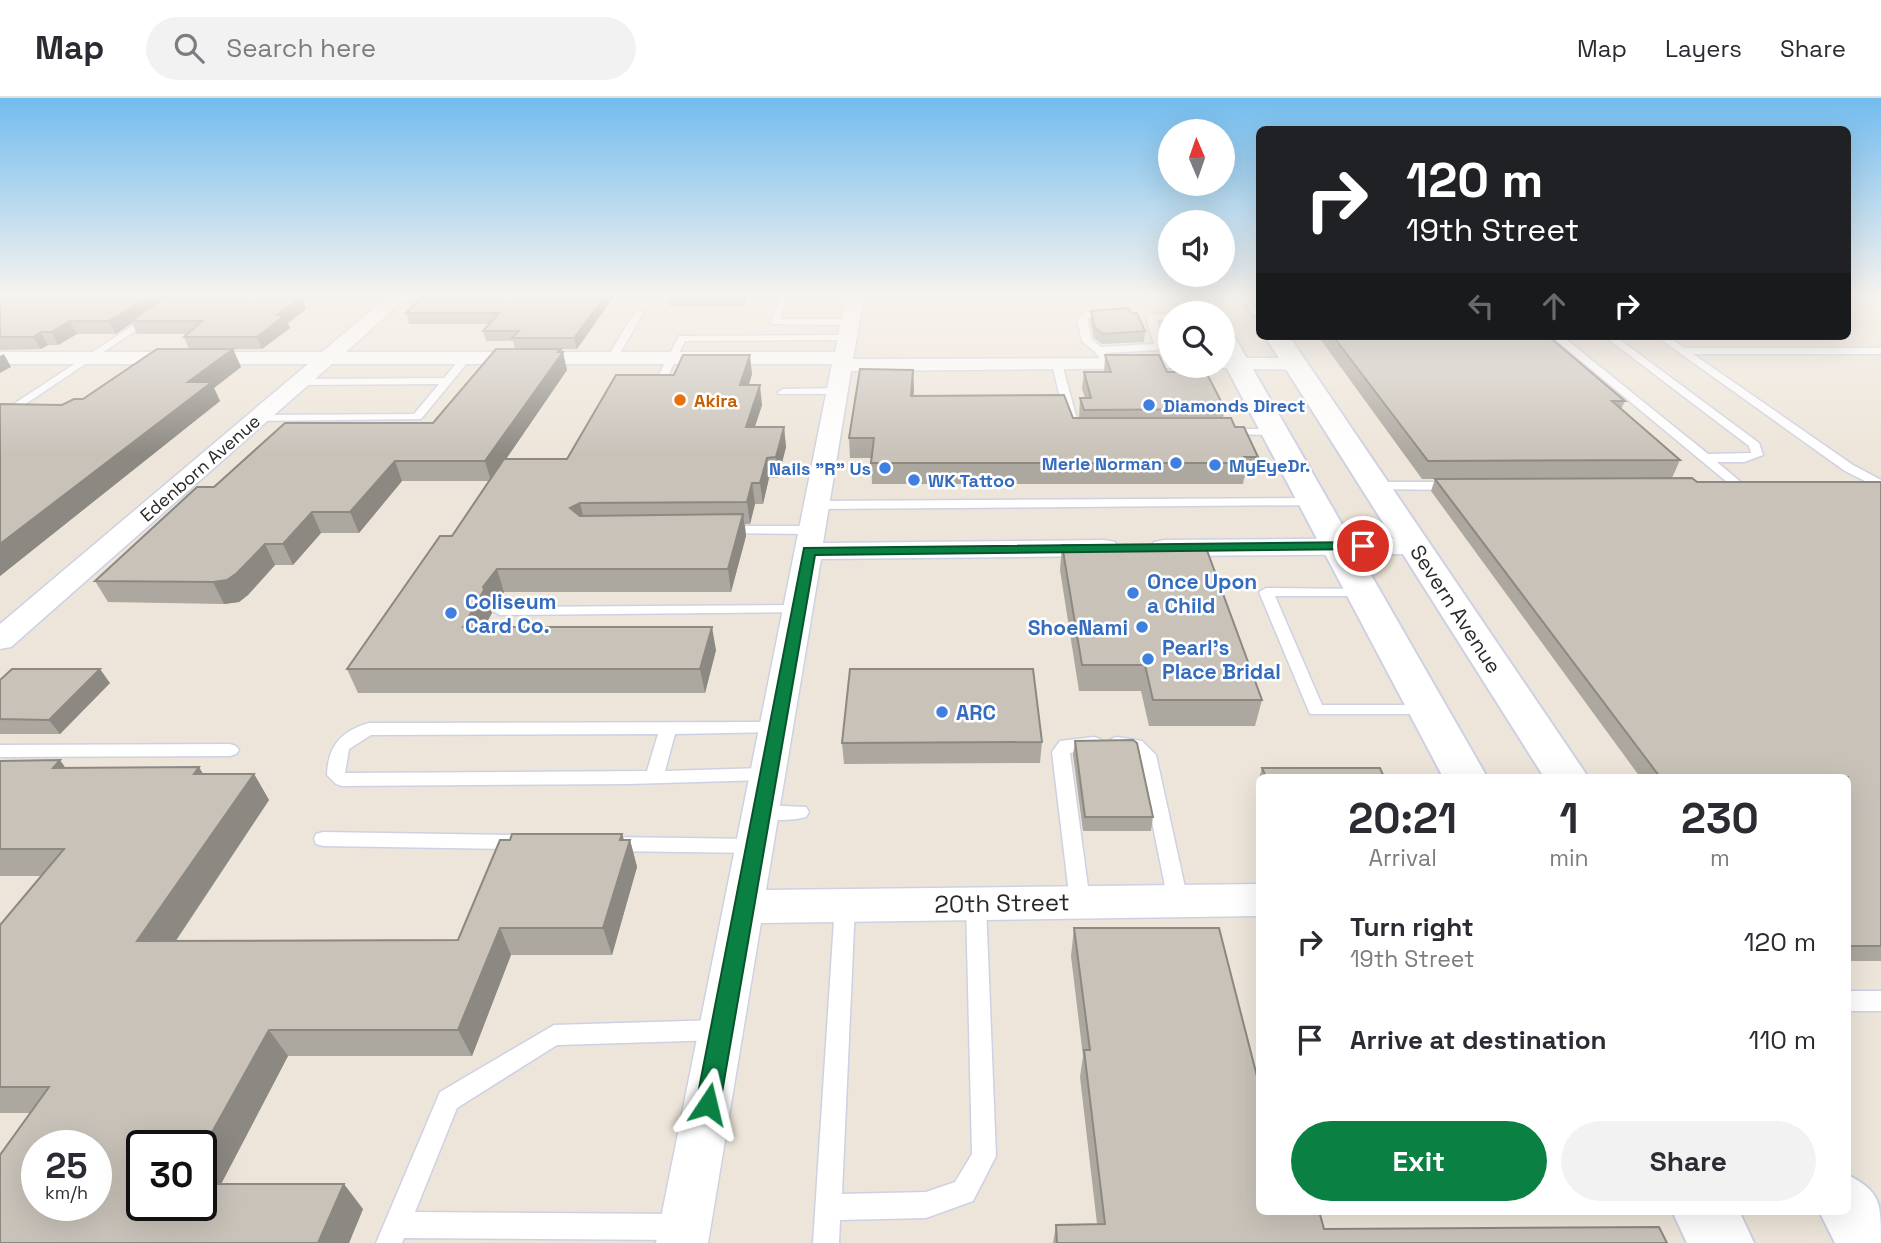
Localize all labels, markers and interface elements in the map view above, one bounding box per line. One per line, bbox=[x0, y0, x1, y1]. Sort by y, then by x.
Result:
search box bbox=[146, 17, 636, 80]
text: Map bbox=[35, 27, 104, 69]
icon: search bbox=[170, 29, 208, 67]
text: Search here bbox=[226, 31, 376, 65]
text: Map bbox=[1577, 33, 1627, 64]
text: Layers bbox=[1665, 33, 1742, 64]
text: Share bbox=[1780, 33, 1846, 64]
north arrow bbox=[1158, 119, 1236, 196]
map controls bbox=[1158, 119, 1235, 378]
text: 120 m bbox=[1406, 149, 1543, 211]
icon: right bbox=[1291, 154, 1382, 245]
button: sound bbox=[1158, 210, 1235, 287]
text: 19th Street bbox=[1406, 210, 1579, 250]
icon: left bbox=[1462, 287, 1500, 325]
icon: ahead bbox=[1535, 287, 1573, 325]
icon: right bbox=[1608, 287, 1646, 325]
button: search bbox=[1158, 301, 1235, 378]
place label: Akira bbox=[694, 389, 738, 412]
marker: Akira bbox=[672, 392, 688, 408]
place label: Diamonds Direct bbox=[1163, 394, 1306, 417]
marker: Diamonds Direct bbox=[1141, 397, 1157, 413]
street label: Edenborn Avenue bbox=[135, 409, 265, 527]
place label: Merle Norman bbox=[1042, 452, 1162, 475]
place label: MyEyeDr. bbox=[1229, 454, 1310, 477]
marker: Merle Norman bbox=[1168, 455, 1184, 471]
place label: Nails "R" Us bbox=[769, 457, 871, 480]
marker: MyEyeDr. bbox=[1207, 457, 1223, 473]
marker: Nails "R" Us bbox=[877, 460, 893, 476]
place label: WK Tattoo bbox=[928, 469, 1015, 492]
marker: WK Tattoo bbox=[906, 472, 922, 488]
pin bbox=[1333, 516, 1393, 576]
icon: arrive bbox=[1344, 527, 1382, 565]
street label: Severn Avenue bbox=[1404, 539, 1508, 679]
place label: Once Upon a Child bbox=[1147, 568, 1257, 619]
marker: Once Upon a Child bbox=[1125, 585, 1141, 601]
place label: Coliseum Card Co. bbox=[465, 588, 557, 639]
marker: Coliseum Card Co. bbox=[443, 605, 459, 621]
place label: ShoeNami bbox=[1028, 614, 1128, 641]
marker: ShoeNami bbox=[1134, 619, 1150, 635]
place label: Pearl's Place Bridal bbox=[1162, 634, 1281, 685]
marker: Pearl's Place Bridal bbox=[1140, 651, 1156, 667]
place label: ARC bbox=[956, 699, 996, 726]
marker: ARC bbox=[934, 704, 950, 720]
text: 20:21 bbox=[1348, 792, 1457, 845]
text: 1 bbox=[1559, 792, 1578, 845]
text: 230 bbox=[1681, 792, 1759, 845]
text: Arrival bbox=[1368, 843, 1437, 873]
text: min bbox=[1549, 843, 1589, 873]
text: m bbox=[1710, 843, 1730, 873]
street label: 20th Street bbox=[934, 886, 1070, 920]
text: Turn right bbox=[1350, 910, 1474, 944]
icon: right bbox=[1291, 923, 1329, 961]
text: 120 m bbox=[1744, 925, 1816, 959]
text: 19th Street bbox=[1350, 944, 1475, 974]
icon: arrive bbox=[1291, 1021, 1329, 1059]
text: Arrive at destination bbox=[1350, 1023, 1607, 1057]
text: 110 m bbox=[1749, 1023, 1816, 1057]
position arrow bbox=[671, 1067, 745, 1141]
button: Exit bbox=[1291, 1121, 1547, 1201]
button: Share bbox=[1561, 1121, 1816, 1201]
speed limit sign: 30 bbox=[126, 1130, 217, 1221]
text: 25 bbox=[46, 1144, 87, 1188]
text: km/h bbox=[45, 1181, 88, 1204]

